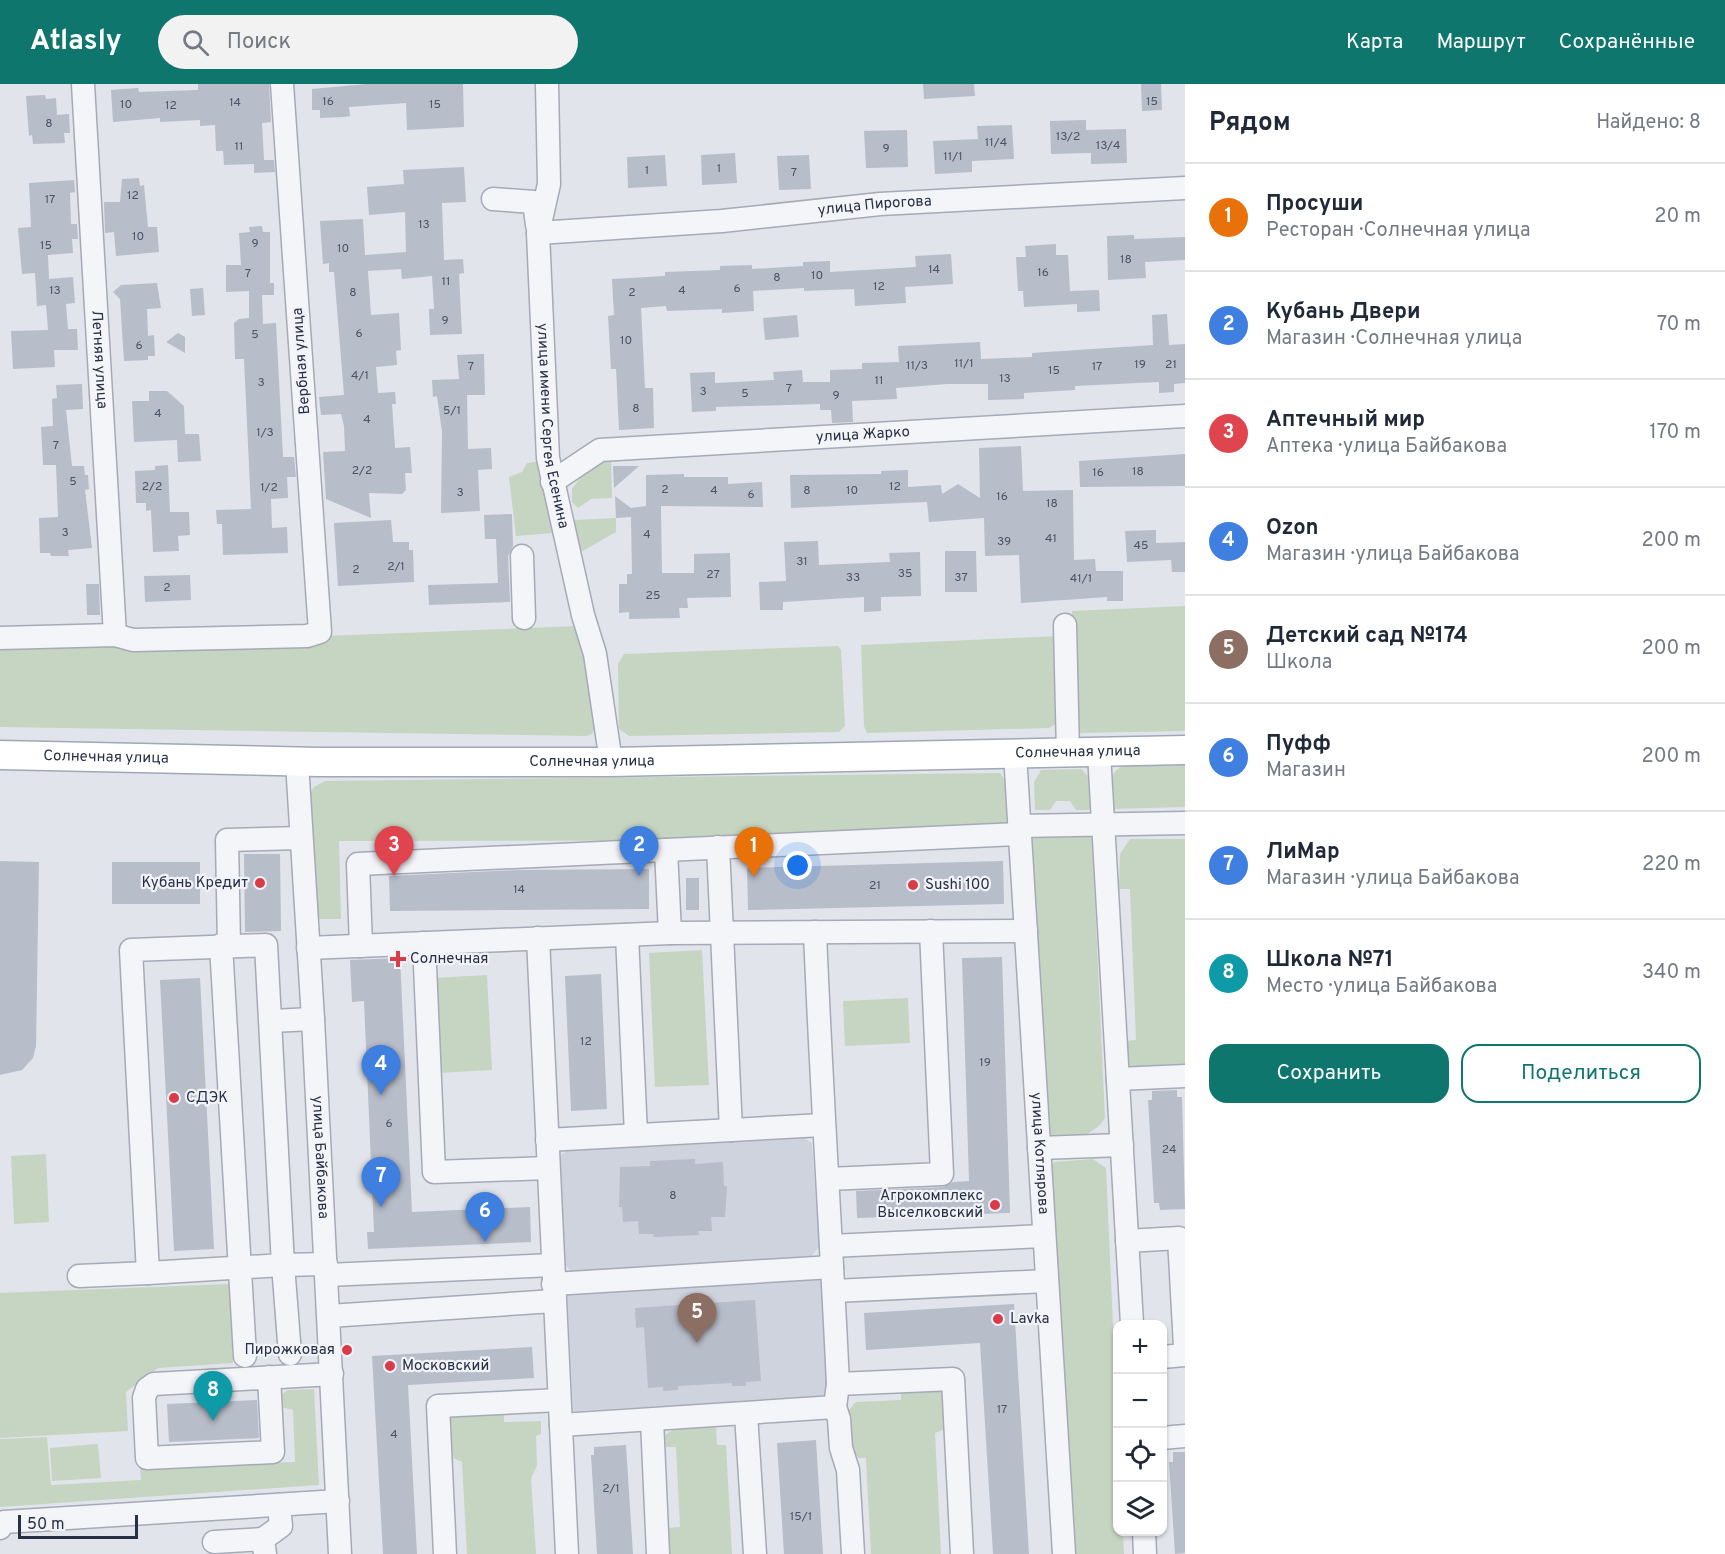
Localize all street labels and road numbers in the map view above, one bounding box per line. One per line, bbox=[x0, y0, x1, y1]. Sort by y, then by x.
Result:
street label: улица Пирогова bbox=[817, 192, 932, 220]
street label: Вербная улица bbox=[289, 307, 315, 415]
street label: Летняя улица bbox=[87, 310, 111, 410]
street label: улица имени Сергея Есенина bbox=[533, 323, 573, 530]
street label: улица Жарко bbox=[815, 423, 910, 447]
street label: Солнечная улица bbox=[1015, 741, 1141, 763]
street label: Солнечная улица bbox=[43, 746, 169, 768]
street label: Солнечная улица bbox=[529, 752, 655, 772]
street label: улица Котлярова bbox=[1026, 1092, 1053, 1215]
street label: улица Байбакова bbox=[307, 1095, 333, 1219]

